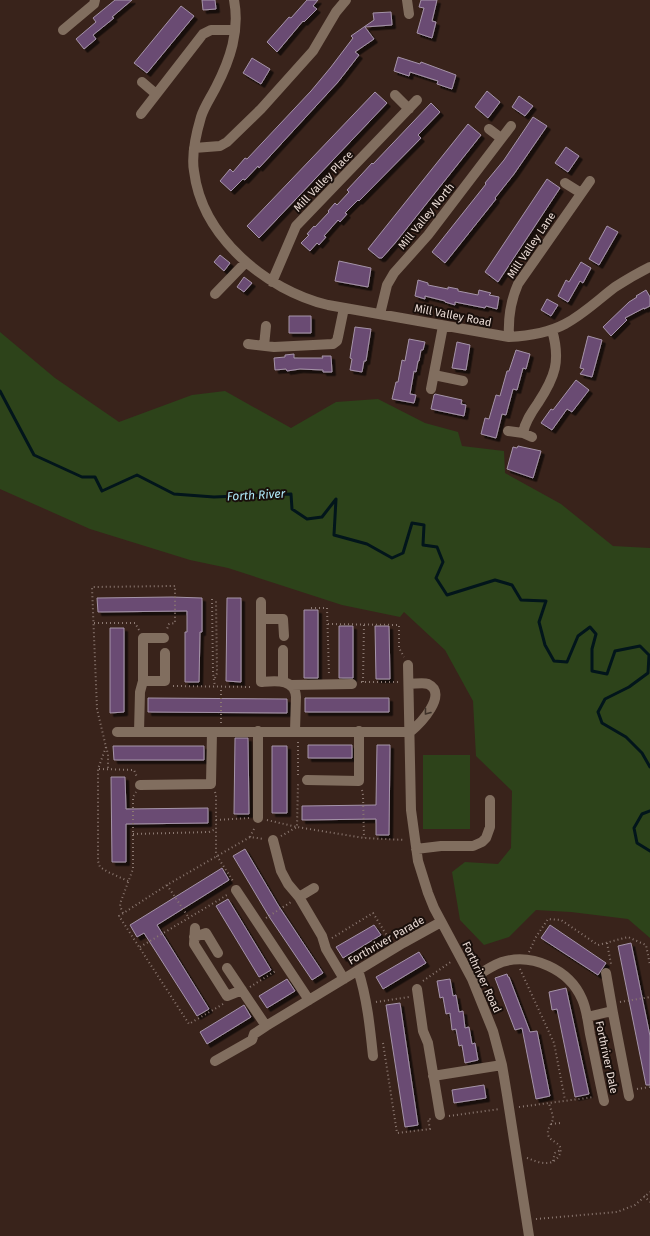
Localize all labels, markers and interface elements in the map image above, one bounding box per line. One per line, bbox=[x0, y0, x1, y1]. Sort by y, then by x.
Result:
street label: Mill Valley Place bbox=[291, 148, 356, 215]
street label: Mill Valley North bbox=[396, 180, 457, 252]
street label: Mill Valley Lane bbox=[504, 210, 558, 281]
street label: Mill Valley Road bbox=[413, 302, 493, 329]
water label: Forth River bbox=[226, 486, 286, 504]
one-way arrow bbox=[425, 708, 432, 715]
street label: Forthriver Parade bbox=[346, 913, 427, 968]
street label: Forthriver Road bbox=[459, 939, 504, 1015]
street label: Forthriver Dale bbox=[592, 1020, 621, 1095]

